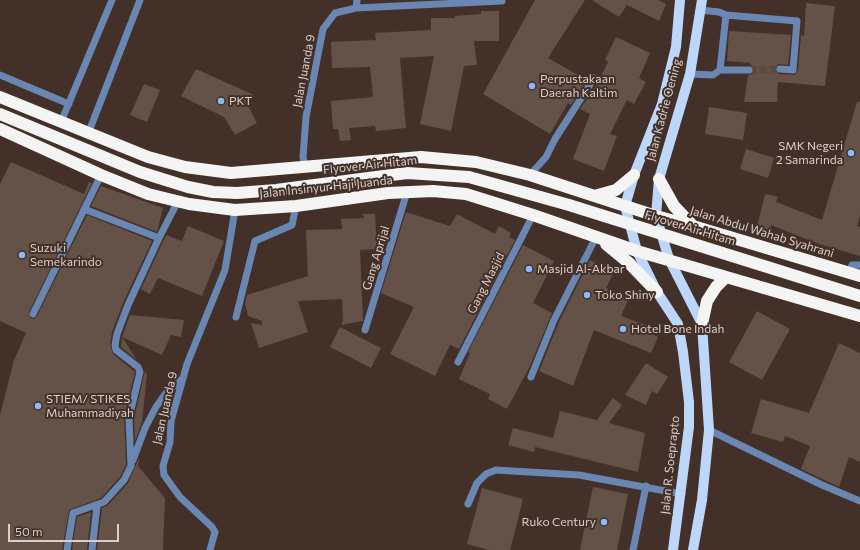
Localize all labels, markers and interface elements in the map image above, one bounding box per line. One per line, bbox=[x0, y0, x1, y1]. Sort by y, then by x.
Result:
street label: Jalan Juanda 9 bbox=[290, 33, 318, 109]
street label: Jalan Kadrie Oening bbox=[643, 57, 685, 163]
place label: Perpustakaan Daerah Kaltim bbox=[540, 72, 617, 100]
marker: Perpustakaan Daerah Kaltim bbox=[527, 81, 537, 91]
place label: PKT bbox=[229, 94, 252, 108]
marker: PKT bbox=[216, 96, 226, 106]
place label: SMK Negeri 2 Samarinda bbox=[776, 139, 843, 167]
marker: SMK Negeri 2 Samarinda bbox=[846, 148, 856, 158]
street label: Flyover Air Hitam bbox=[322, 153, 418, 177]
street label: Jalan Insinyur Haji Juanda bbox=[259, 173, 393, 201]
street label: Jalan Abdul Wahab Syahrani bbox=[688, 203, 836, 261]
street label: Flyover Air Hitam bbox=[643, 207, 737, 249]
street label: Gang Aprijal bbox=[359, 224, 393, 292]
place label: Suzuki Semekarindo bbox=[30, 241, 102, 269]
marker: Suzuki Semekarindo bbox=[17, 250, 27, 260]
street label: Gang Masjid bbox=[464, 250, 508, 316]
place label: Masjid Al-Akbar bbox=[537, 262, 625, 276]
marker: Masjid Al-Akbar bbox=[524, 264, 534, 274]
place label: Toko Shiny bbox=[595, 288, 655, 302]
marker: Toko Shiny bbox=[582, 290, 592, 300]
place label: Hotel Bone Indah bbox=[631, 322, 724, 336]
marker: Hotel Bone Indah bbox=[618, 324, 628, 334]
street label: Jalan Juanda 9 bbox=[150, 370, 180, 446]
place label: STIEM/ STIKES Muhammadiyah bbox=[46, 392, 134, 420]
marker: STIEM/ STIKES Muhammadiyah bbox=[33, 401, 43, 411]
street label: Jalan R. Soeprapto bbox=[658, 415, 682, 515]
place label: Ruko Century bbox=[522, 515, 596, 529]
scale bar bbox=[10, 516, 121, 542]
marker: Ruko Century bbox=[599, 517, 609, 527]
text: 50 m bbox=[15, 524, 43, 538]

